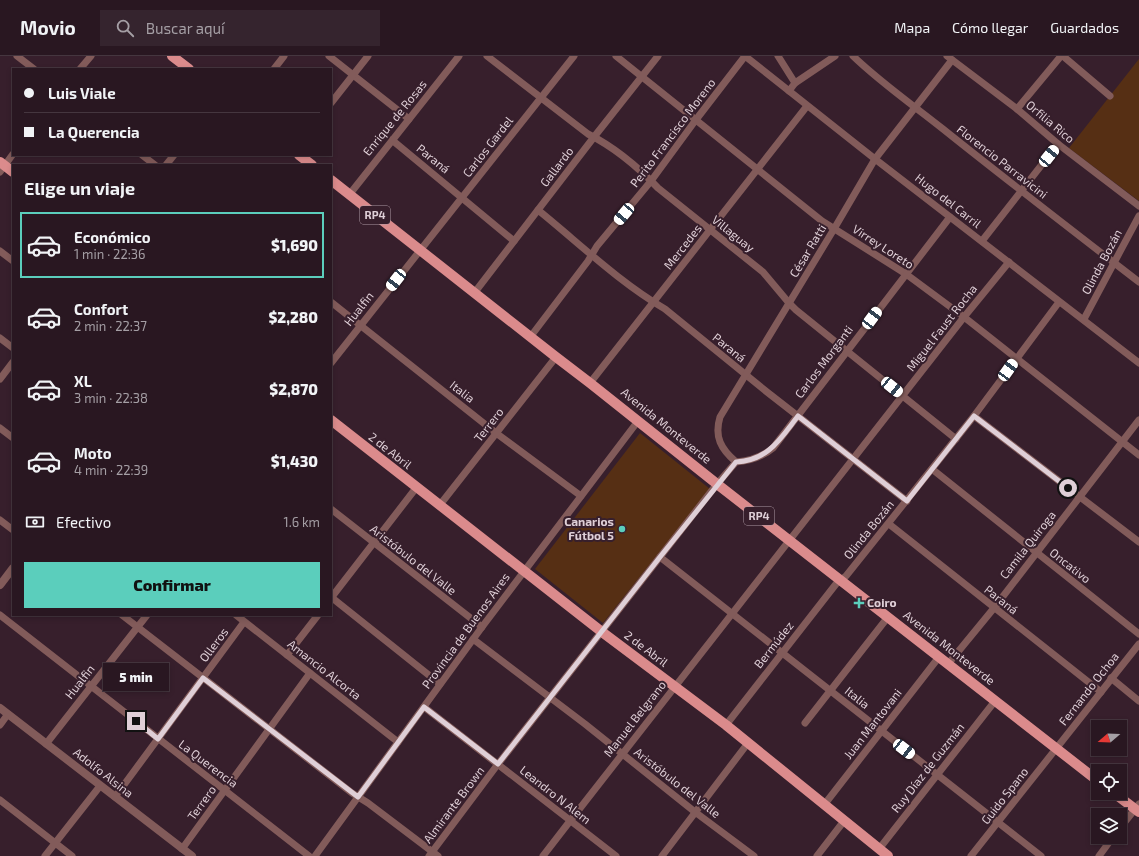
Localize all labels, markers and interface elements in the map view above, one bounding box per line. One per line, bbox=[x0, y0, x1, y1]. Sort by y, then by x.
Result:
search box bbox=[100, 10, 380, 46]
text: Movio bbox=[20, 16, 76, 39]
icon: search bbox=[114, 17, 136, 39]
text: Buscar aquí bbox=[146, 19, 225, 37]
text: Mapa bbox=[894, 19, 930, 36]
text: Cómo llegar bbox=[952, 19, 1028, 36]
text: Guardados bbox=[1050, 19, 1119, 36]
street label: Perito Francisco Moreno bbox=[627, 75, 718, 189]
street label: Enrique de Rosas bbox=[359, 77, 429, 158]
text: Luis Viale bbox=[48, 84, 116, 102]
street label: Orfilia Rico bbox=[1024, 97, 1078, 146]
street label: Carlos Gardel bbox=[459, 113, 515, 179]
street label: Florencio Parravicini bbox=[954, 121, 1051, 201]
text: La Querencia bbox=[48, 123, 140, 141]
street label: Paraná bbox=[414, 141, 453, 176]
car bbox=[1037, 143, 1061, 169]
street label: Gallardo bbox=[537, 144, 576, 189]
street label: Hugo del Carril bbox=[913, 170, 985, 231]
text: Elige un viaje bbox=[24, 177, 135, 199]
car bbox=[612, 201, 636, 227]
road number: RP4 bbox=[360, 206, 390, 224]
street label: Villaguay bbox=[710, 212, 758, 255]
street label: Mercedes bbox=[660, 221, 704, 272]
street label: César Ratti bbox=[786, 221, 828, 280]
street label: Virrey Loreto bbox=[850, 221, 917, 271]
icon: car bbox=[26, 227, 62, 263]
street label: Olinda Bozán bbox=[1078, 227, 1124, 296]
text: Económico bbox=[74, 228, 151, 246]
text: $1,690 bbox=[271, 236, 318, 254]
text: 1 min · 22:36 bbox=[74, 246, 145, 262]
car bbox=[384, 267, 408, 293]
street label: Miguel Faust Rocha bbox=[903, 281, 979, 373]
street label: Hualfin bbox=[341, 289, 376, 328]
icon: car bbox=[26, 299, 62, 335]
text: Confort bbox=[74, 300, 128, 318]
car bbox=[860, 305, 884, 331]
text: $2,280 bbox=[269, 308, 318, 326]
text: 2 min · 22:37 bbox=[74, 318, 147, 334]
street label: Carlos Morganti bbox=[791, 322, 855, 400]
street label: Paraná bbox=[710, 330, 749, 365]
car bbox=[996, 357, 1020, 383]
icon: car bbox=[26, 371, 62, 407]
text: XL bbox=[74, 372, 92, 390]
car bbox=[879, 375, 905, 399]
street label: Italia bbox=[447, 377, 478, 405]
text: $2,870 bbox=[269, 380, 318, 398]
street label: Avenida Monteverde bbox=[619, 385, 715, 466]
text: 3 min · 22:38 bbox=[74, 390, 148, 406]
street label: Terrero bbox=[471, 404, 506, 444]
street label: 2 de Abril bbox=[366, 429, 415, 472]
icon: car bbox=[26, 443, 62, 479]
text: Moto bbox=[74, 444, 112, 462]
text: $1,430 bbox=[271, 452, 318, 470]
text: 4 min · 22:39 bbox=[74, 462, 148, 478]
route start bbox=[1059, 479, 1077, 497]
street label: Olinda Bozán bbox=[840, 497, 896, 562]
road number: RP4 bbox=[744, 507, 774, 525]
street label: Camila Quiroga bbox=[996, 508, 1059, 582]
icon: cash bbox=[24, 511, 46, 533]
text: Efectivo bbox=[56, 513, 111, 531]
text: 1.6 km bbox=[284, 514, 320, 530]
place label: Canarios Fútbol 5 bbox=[564, 514, 614, 542]
street label: Aristóbulo del Valle bbox=[368, 521, 460, 597]
marker: Canarios Fútbol 5 bbox=[617, 524, 627, 534]
street label: Oncativo bbox=[1047, 545, 1094, 586]
button: Confirmar bbox=[24, 562, 320, 608]
street label: Provincia de Buenos Aires bbox=[419, 570, 512, 691]
street label: Paraná bbox=[982, 582, 1021, 617]
place label: Coiro bbox=[867, 595, 897, 609]
marker: Coiro bbox=[854, 598, 864, 608]
street label: Avenida Monteverde bbox=[901, 607, 998, 687]
street label: Bermúdez bbox=[751, 618, 796, 671]
street label: Olleros bbox=[196, 625, 231, 664]
street label: 2 de Abril bbox=[622, 627, 671, 669]
street label: Amancio Alcorta bbox=[285, 636, 364, 702]
street label: Fernando Ochoa bbox=[1055, 649, 1121, 728]
street label: Hualfin bbox=[62, 662, 97, 701]
callout: 5 min bbox=[103, 663, 169, 691]
text: 5 min bbox=[119, 669, 153, 685]
street label: Manuel Belgrano bbox=[600, 677, 668, 759]
street label: Italia bbox=[843, 683, 873, 711]
street label: Juan Mantovani bbox=[840, 685, 904, 761]
route end bbox=[127, 712, 145, 730]
street label: Ruy Díaz de Guzmán bbox=[888, 720, 967, 815]
north arrow bbox=[1091, 720, 1127, 756]
map controls bbox=[1091, 720, 1127, 844]
street label: La Querencia bbox=[176, 736, 241, 791]
car bbox=[891, 737, 917, 761]
street label: Aristóbulo del Valle bbox=[632, 744, 724, 820]
street label: Adolfo Alsina bbox=[71, 745, 136, 800]
street label: Leandro N Alem bbox=[517, 762, 594, 826]
street label: Almirante Brown bbox=[420, 763, 487, 845]
street label: Guido Spano bbox=[978, 764, 1031, 826]
button: locate bbox=[1091, 764, 1127, 800]
street label: Terrero bbox=[184, 782, 219, 822]
button: layers bbox=[1091, 808, 1127, 844]

